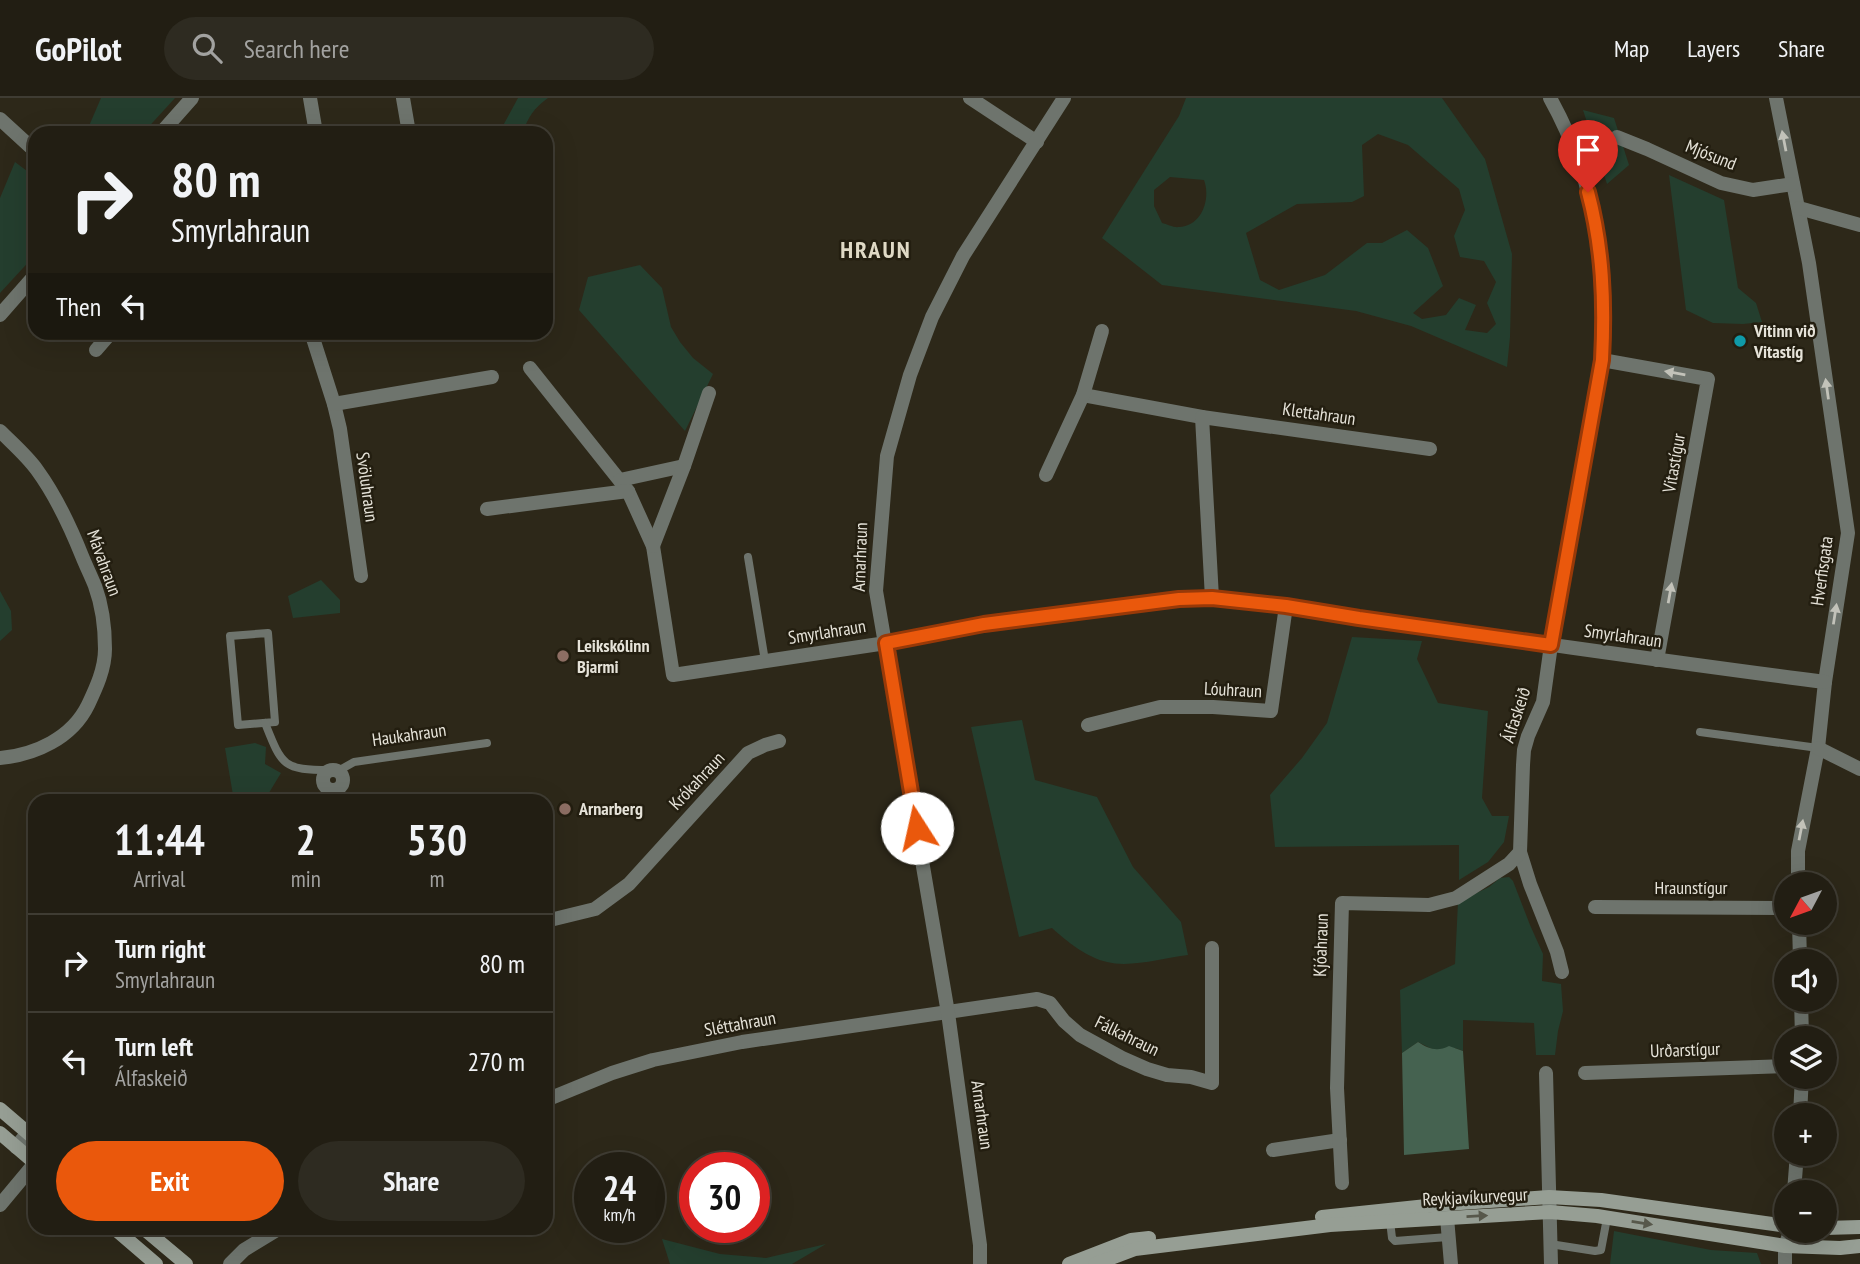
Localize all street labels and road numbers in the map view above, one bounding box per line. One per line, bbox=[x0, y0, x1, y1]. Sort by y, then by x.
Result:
street label: Mjósund bbox=[1682, 134, 1740, 175]
street label: Klettahraun bbox=[1281, 397, 1357, 430]
street label: Vitastígur bbox=[1657, 431, 1690, 495]
street label: Svöluhraun bbox=[351, 451, 384, 523]
street label: Arnarhraun bbox=[847, 522, 872, 592]
street label: Mávahraun bbox=[82, 527, 127, 599]
street label: Hverfisgata bbox=[1805, 535, 1838, 607]
street label: Smyrlahraun bbox=[786, 614, 867, 649]
street label: Smyrlahraun bbox=[1583, 619, 1663, 652]
street label: Lóuhraun bbox=[1203, 676, 1263, 703]
street label: Álfaskeið bbox=[1496, 684, 1535, 745]
street label: Haukahraun bbox=[370, 718, 447, 751]
street label: Krókahraun bbox=[664, 747, 729, 815]
street label: Hraunstígur bbox=[1655, 876, 1728, 899]
street label: Kjóahraun bbox=[1308, 913, 1333, 977]
street label: Sléttahraun bbox=[702, 1006, 777, 1041]
street label: Fálkahraun bbox=[1091, 1010, 1163, 1061]
street label: Urðarstígur bbox=[1650, 1037, 1720, 1062]
street label: Arnarhraun bbox=[966, 1079, 999, 1151]
street label: Reykjavíkurvegur bbox=[1422, 1182, 1528, 1211]

